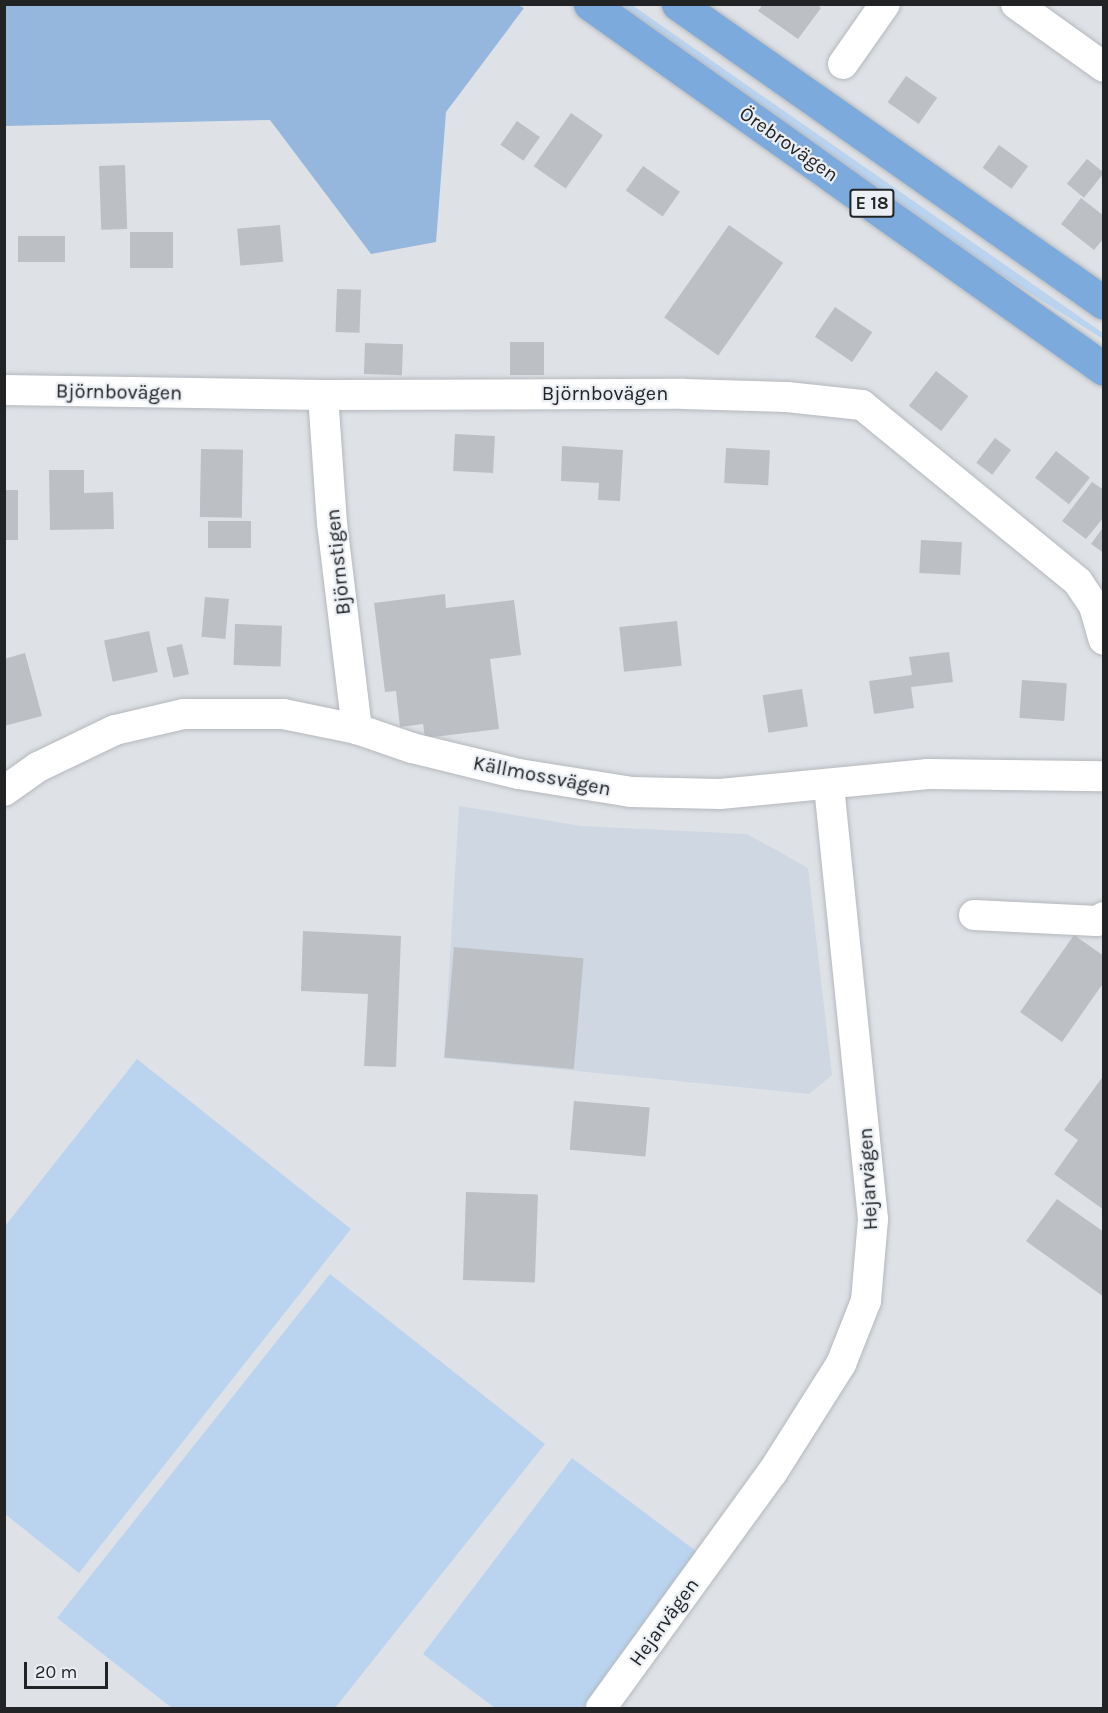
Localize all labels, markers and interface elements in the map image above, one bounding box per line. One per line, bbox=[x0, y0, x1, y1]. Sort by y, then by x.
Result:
street label: Örebrovägen bbox=[735, 101, 843, 187]
road number: E 18 bbox=[848, 188, 896, 218]
street label: Björnbovägen bbox=[56, 379, 182, 405]
street label: Björnbovägen bbox=[542, 381, 668, 405]
street label: Björnstigen bbox=[320, 508, 356, 616]
street label: Källmossvägen bbox=[471, 751, 613, 801]
street label: Hejarvägen bbox=[853, 1127, 883, 1231]
street label: Hejarvägen bbox=[624, 1573, 704, 1671]
scale bar bbox=[27, 1650, 111, 1688]
text: 20 m bbox=[35, 1661, 77, 1683]

